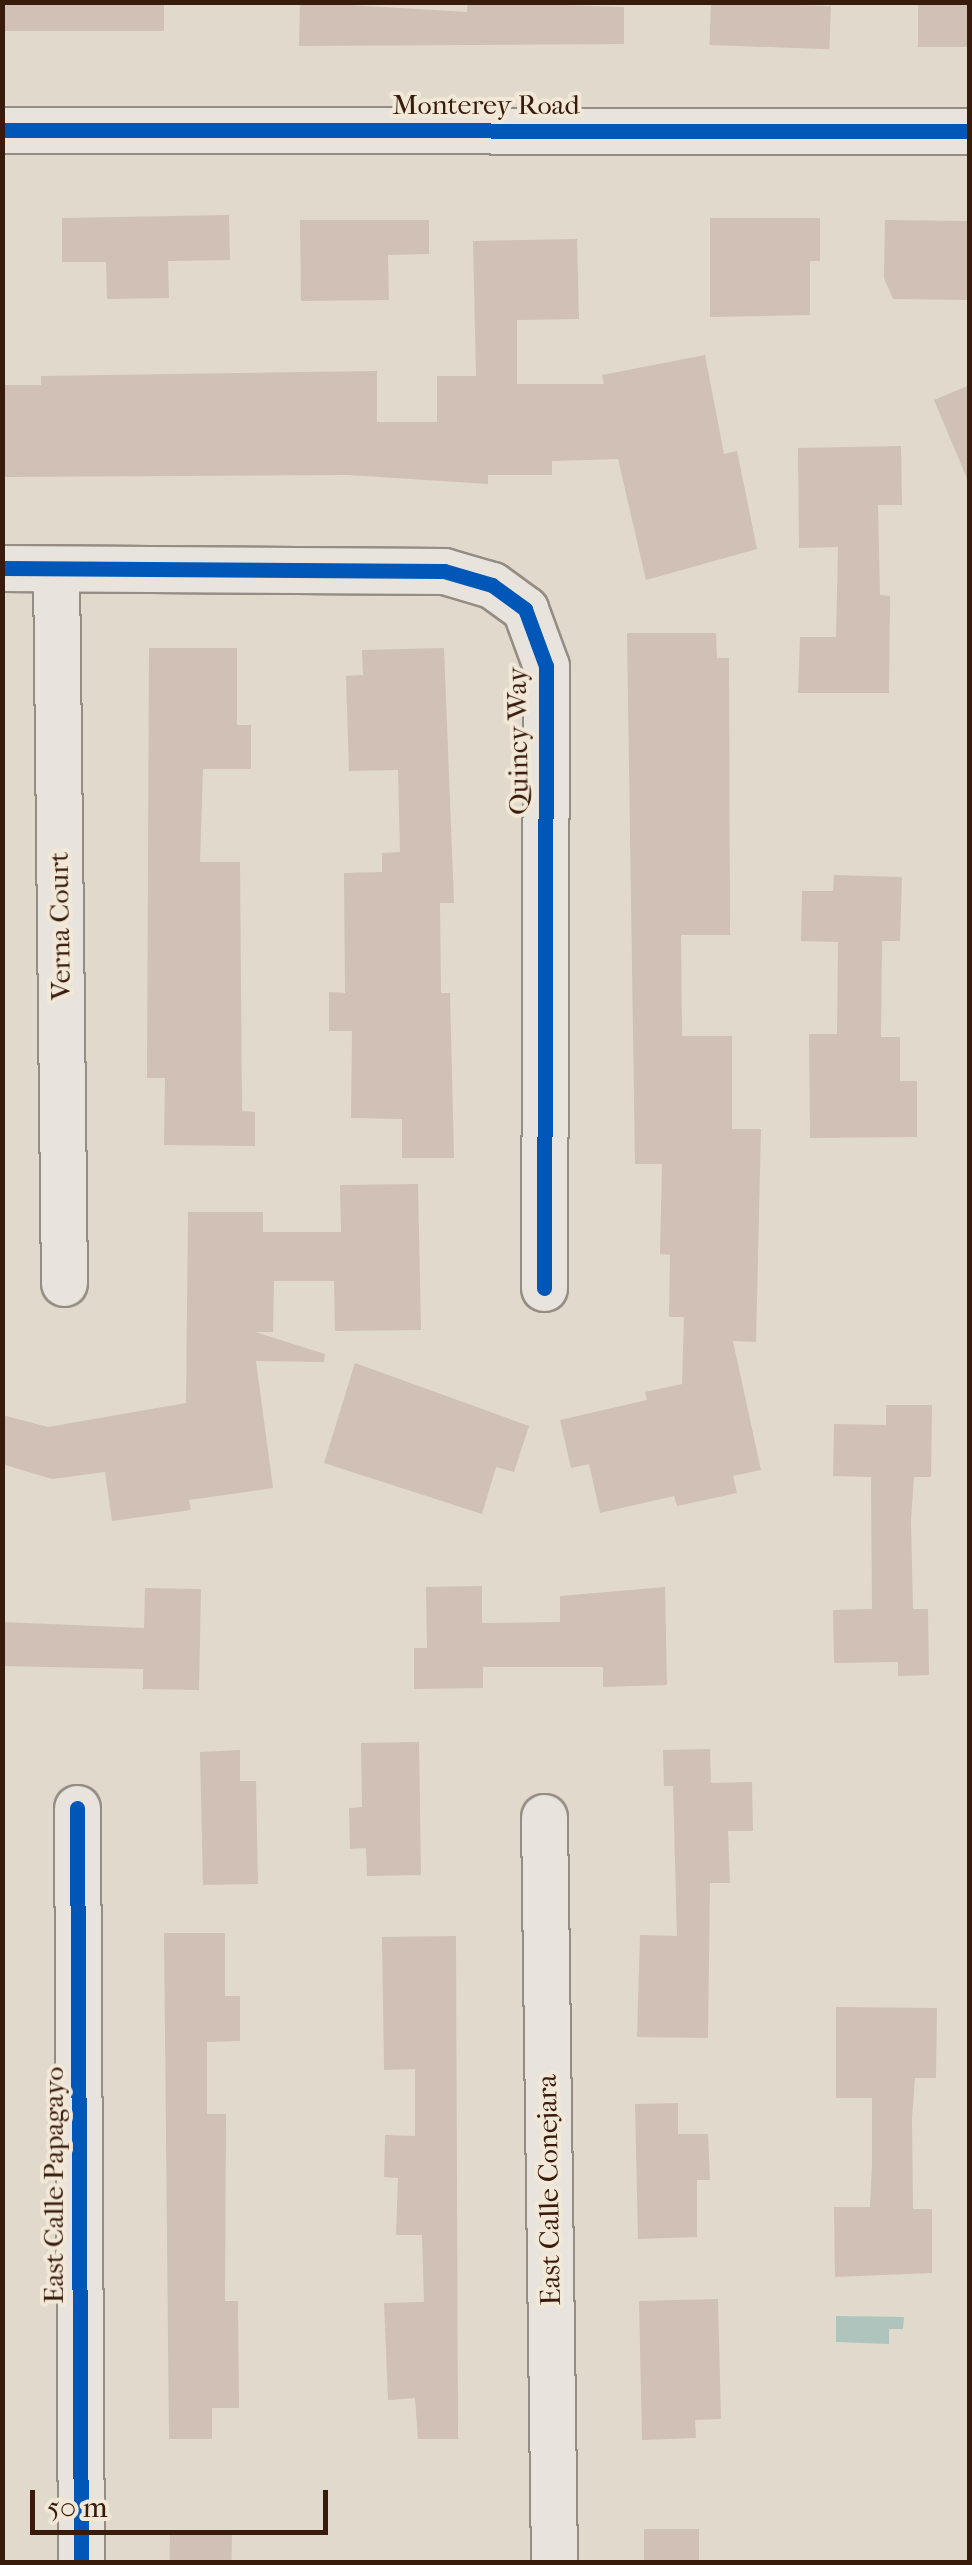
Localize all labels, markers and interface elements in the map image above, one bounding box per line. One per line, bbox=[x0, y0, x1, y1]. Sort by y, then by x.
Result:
street label: Monterey Road bbox=[392, 88, 580, 122]
street label: Quincy Way bbox=[500, 667, 536, 815]
street label: Verna Court bbox=[42, 852, 78, 1000]
street label: East Calle Papagayo bbox=[37, 2066, 71, 2304]
street label: East Calle Conejara bbox=[530, 2074, 568, 2306]
scale bar bbox=[35, 2470, 332, 2532]
text: 50 m bbox=[47, 2490, 108, 2525]

